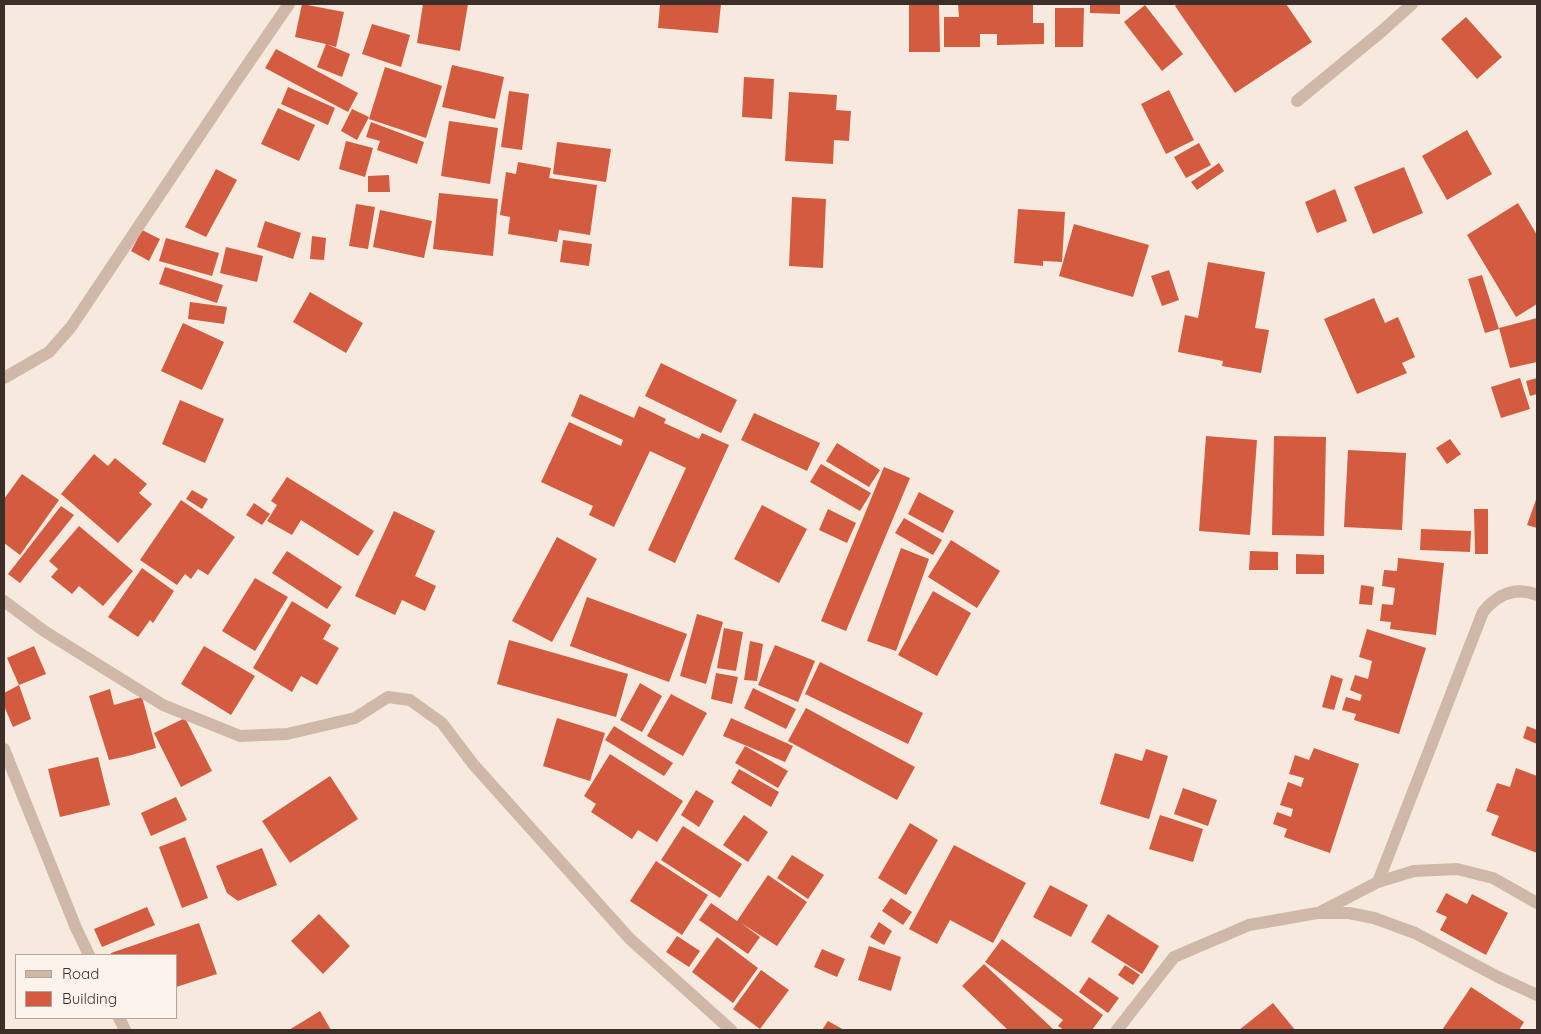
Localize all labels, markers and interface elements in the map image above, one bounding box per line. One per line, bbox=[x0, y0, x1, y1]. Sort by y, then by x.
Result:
legend bbox=[15, 954, 178, 1019]
text: Road bbox=[62, 964, 99, 983]
text: Building bbox=[62, 989, 117, 1008]

